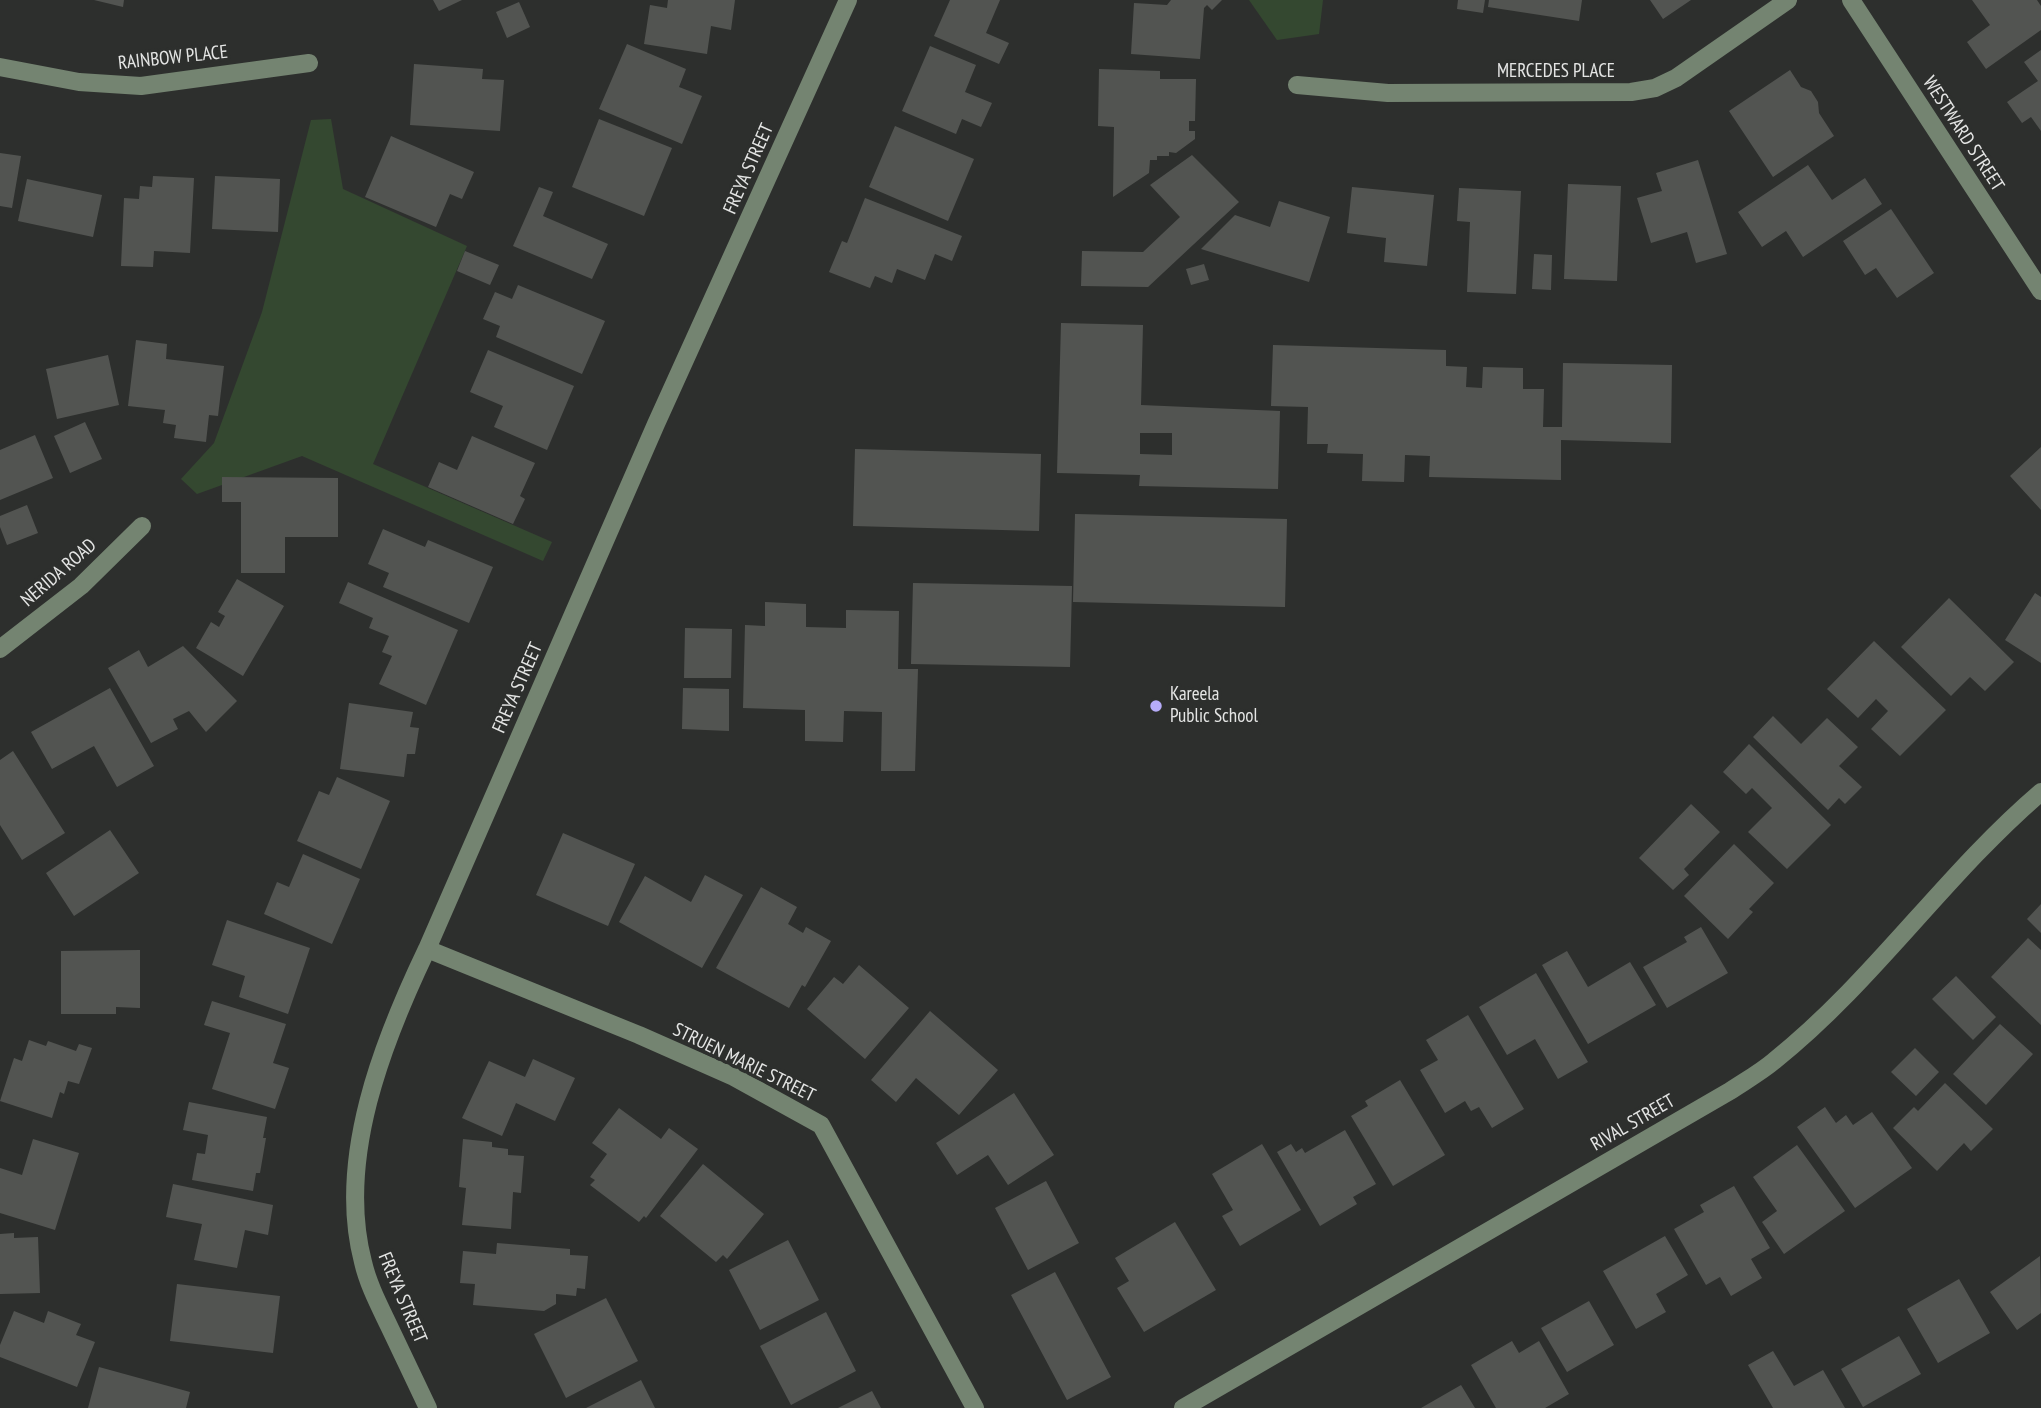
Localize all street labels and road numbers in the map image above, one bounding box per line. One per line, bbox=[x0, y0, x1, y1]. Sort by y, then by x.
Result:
street label: RAINBOW PLACE bbox=[117, 41, 229, 75]
street label: MERCEDES PLACE bbox=[1497, 61, 1615, 83]
street label: WESTWARD STREET bbox=[1917, 72, 2009, 196]
street label: FREYA STREET bbox=[719, 120, 779, 218]
street label: NERIDA ROAD bbox=[17, 534, 101, 612]
street label: FREYA STREET bbox=[488, 639, 548, 737]
street label: STRUEN MARIE STREET bbox=[669, 1019, 819, 1107]
street label: RIVAL STREET bbox=[1587, 1090, 1679, 1156]
street label: FREYA STREET bbox=[373, 1249, 431, 1347]

